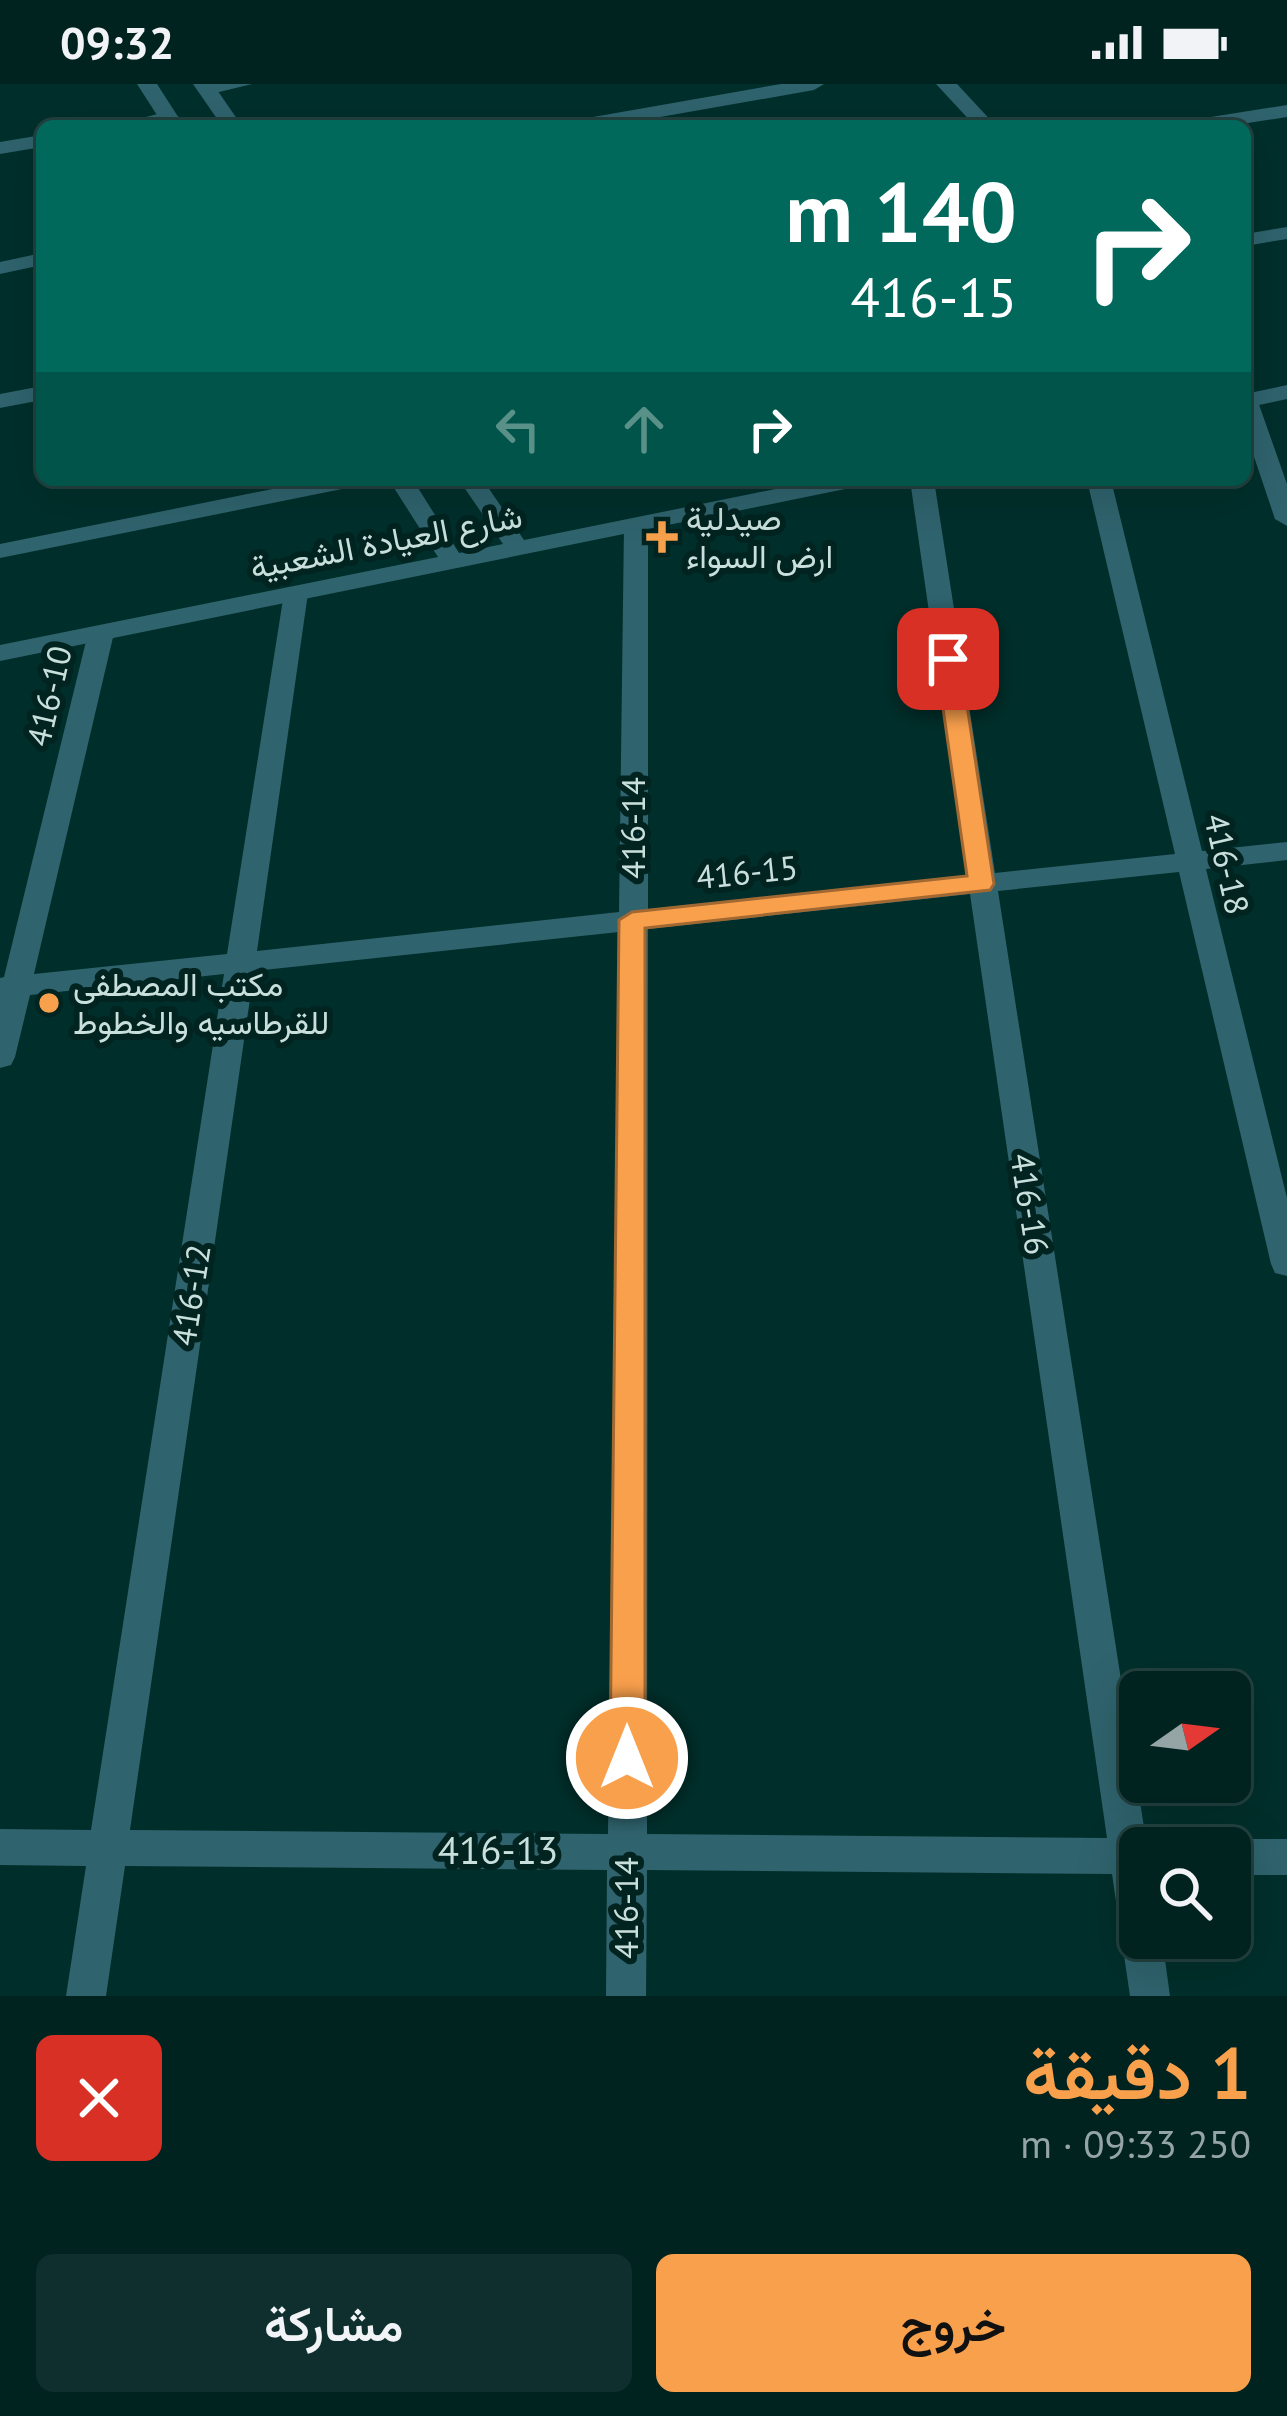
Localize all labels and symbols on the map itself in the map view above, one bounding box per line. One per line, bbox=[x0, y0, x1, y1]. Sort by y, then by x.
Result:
street label: شارع العيادة الشعبية bbox=[246, 493, 526, 590]
place label: صيدلية ارض السواء bbox=[686, 496, 833, 577]
marker: صيدلية ارض السواء bbox=[649, 524, 675, 550]
pin bbox=[897, 608, 999, 710]
street label: 416-10 bbox=[16, 641, 81, 750]
street label: 416-14 bbox=[611, 777, 654, 879]
street label: 416-18 bbox=[1195, 809, 1260, 918]
street label: 416-15 bbox=[694, 845, 800, 898]
place label: مكتب المصطفى للقرطاسيه والخطوط bbox=[73, 962, 329, 1043]
marker: مكتب المصطفى للقرطاسيه والخطوط bbox=[36, 990, 62, 1016]
street label: 416-16 bbox=[1001, 1150, 1060, 1258]
street label: 416-12 bbox=[161, 1241, 220, 1349]
north arrow bbox=[1119, 1671, 1251, 1803]
position arrow bbox=[564, 1695, 690, 1821]
street label: 416-13 bbox=[438, 1824, 558, 1875]
street label: 416-14 bbox=[604, 1857, 647, 1959]

